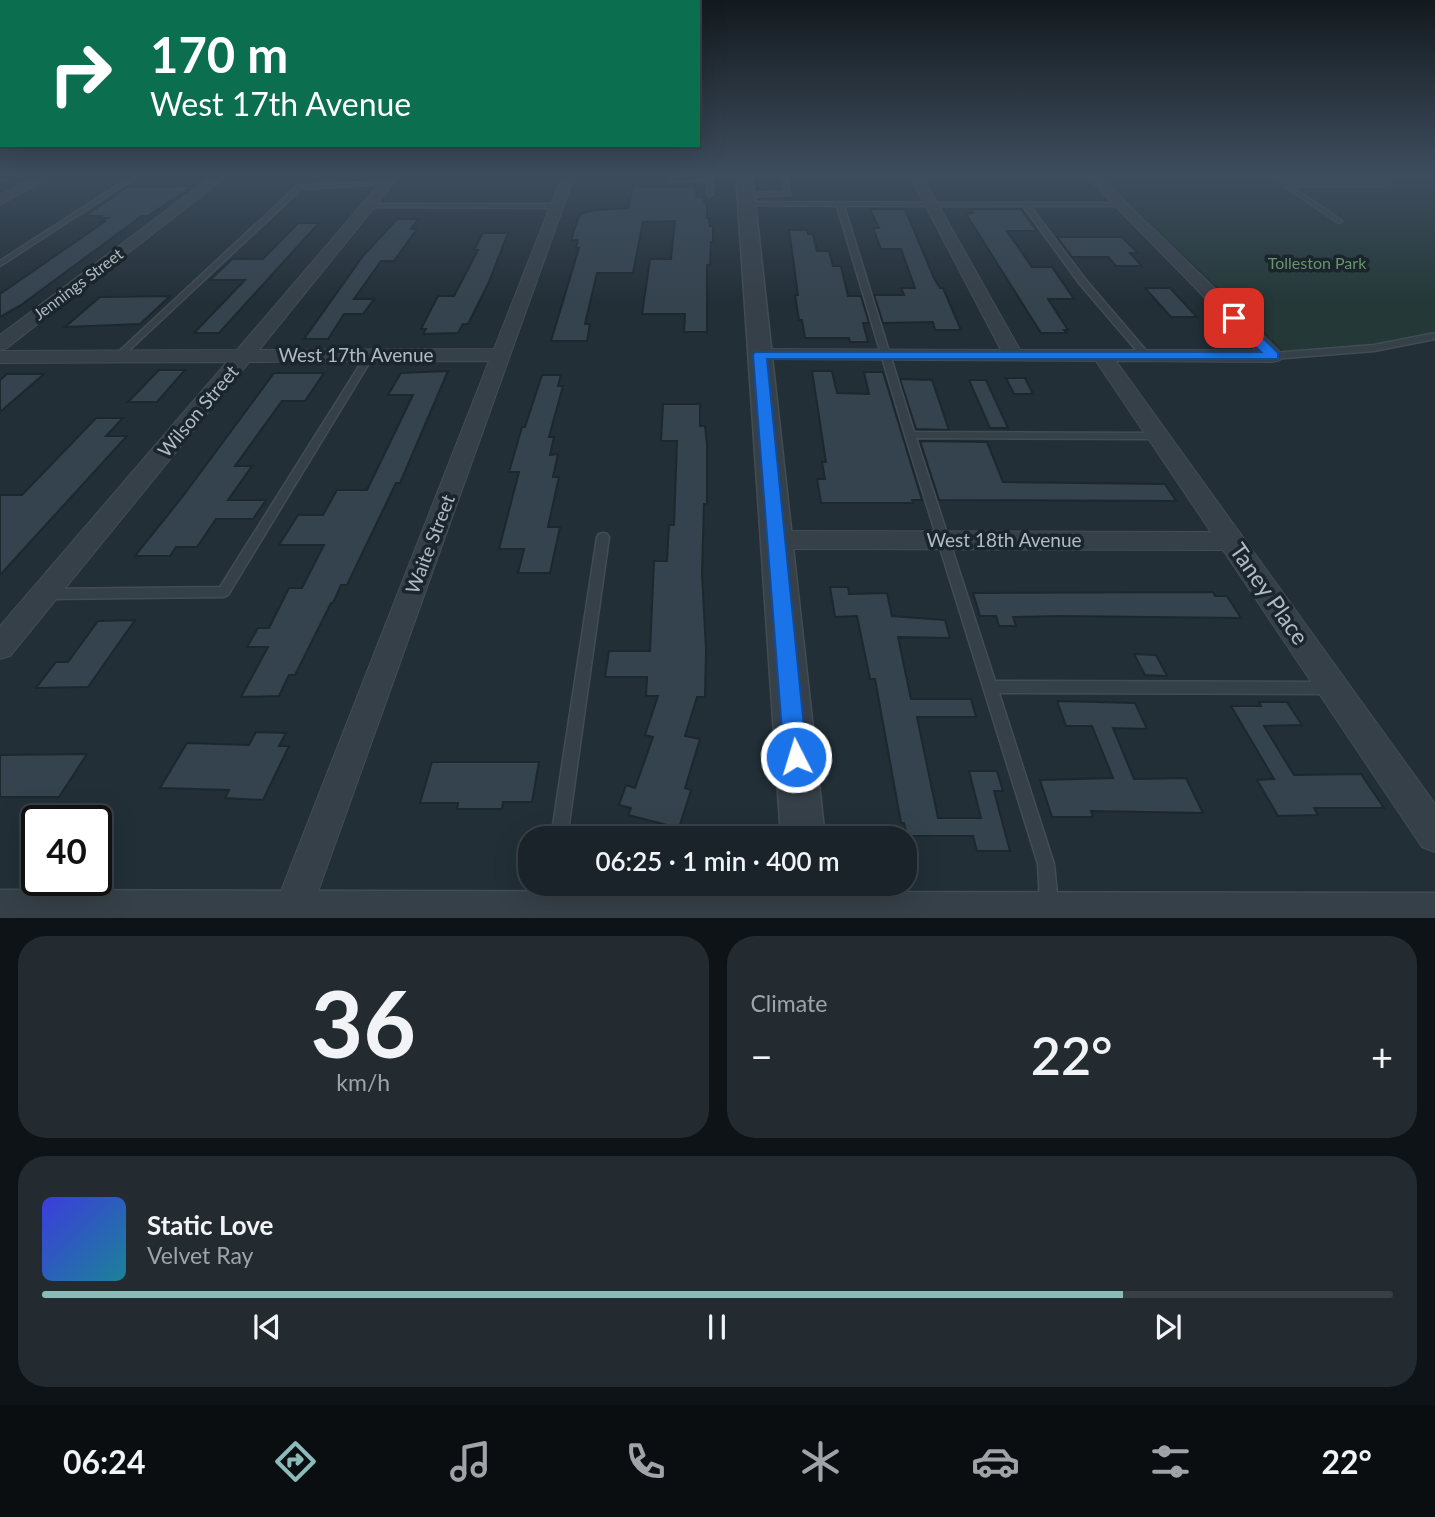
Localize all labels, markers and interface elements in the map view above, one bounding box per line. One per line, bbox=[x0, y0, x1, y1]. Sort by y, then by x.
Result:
text: 170 m bbox=[150, 25, 288, 83]
icon: right bbox=[35, 28, 126, 119]
text: West 17th Avenue bbox=[150, 84, 411, 123]
street label: Jennings Street bbox=[29, 244, 126, 323]
park label: Tolleston Park bbox=[1268, 253, 1367, 272]
pin bbox=[1204, 288, 1264, 348]
icon: arrive bbox=[1215, 299, 1253, 337]
street label: West 17th Avenue bbox=[278, 343, 434, 366]
street label: Wilson Street bbox=[152, 360, 243, 461]
street label: Waite Street bbox=[400, 491, 459, 597]
street label: West 18th Avenue bbox=[926, 528, 1082, 551]
street label: Taney Place bbox=[1225, 537, 1315, 650]
position arrow bbox=[759, 720, 833, 794]
speed limit sign: 40 bbox=[21, 805, 112, 896]
text: 06:25 · 1 min · 400 m bbox=[595, 845, 840, 877]
text: 36 bbox=[310, 968, 416, 1077]
text: Climate bbox=[751, 989, 827, 1017]
text: 22° bbox=[1031, 1024, 1113, 1086]
text: − bbox=[751, 1033, 773, 1079]
text: + bbox=[1371, 1033, 1393, 1079]
text: km/h bbox=[336, 1068, 390, 1096]
text: Static Love bbox=[147, 1209, 274, 1241]
text: Velvet Ray bbox=[147, 1241, 253, 1269]
icon: previous bbox=[248, 1308, 286, 1346]
icon: pause bbox=[698, 1308, 736, 1346]
icon: next bbox=[1149, 1308, 1187, 1346]
icon: directions bbox=[271, 1437, 320, 1486]
icon: music bbox=[446, 1437, 495, 1486]
icon: phone bbox=[621, 1437, 670, 1486]
icon: climate bbox=[796, 1437, 845, 1486]
icon: car bbox=[971, 1437, 1020, 1486]
icon: filters bbox=[1146, 1437, 1195, 1486]
text: 06:24 bbox=[63, 1442, 145, 1481]
text: 22° bbox=[1321, 1442, 1372, 1481]

